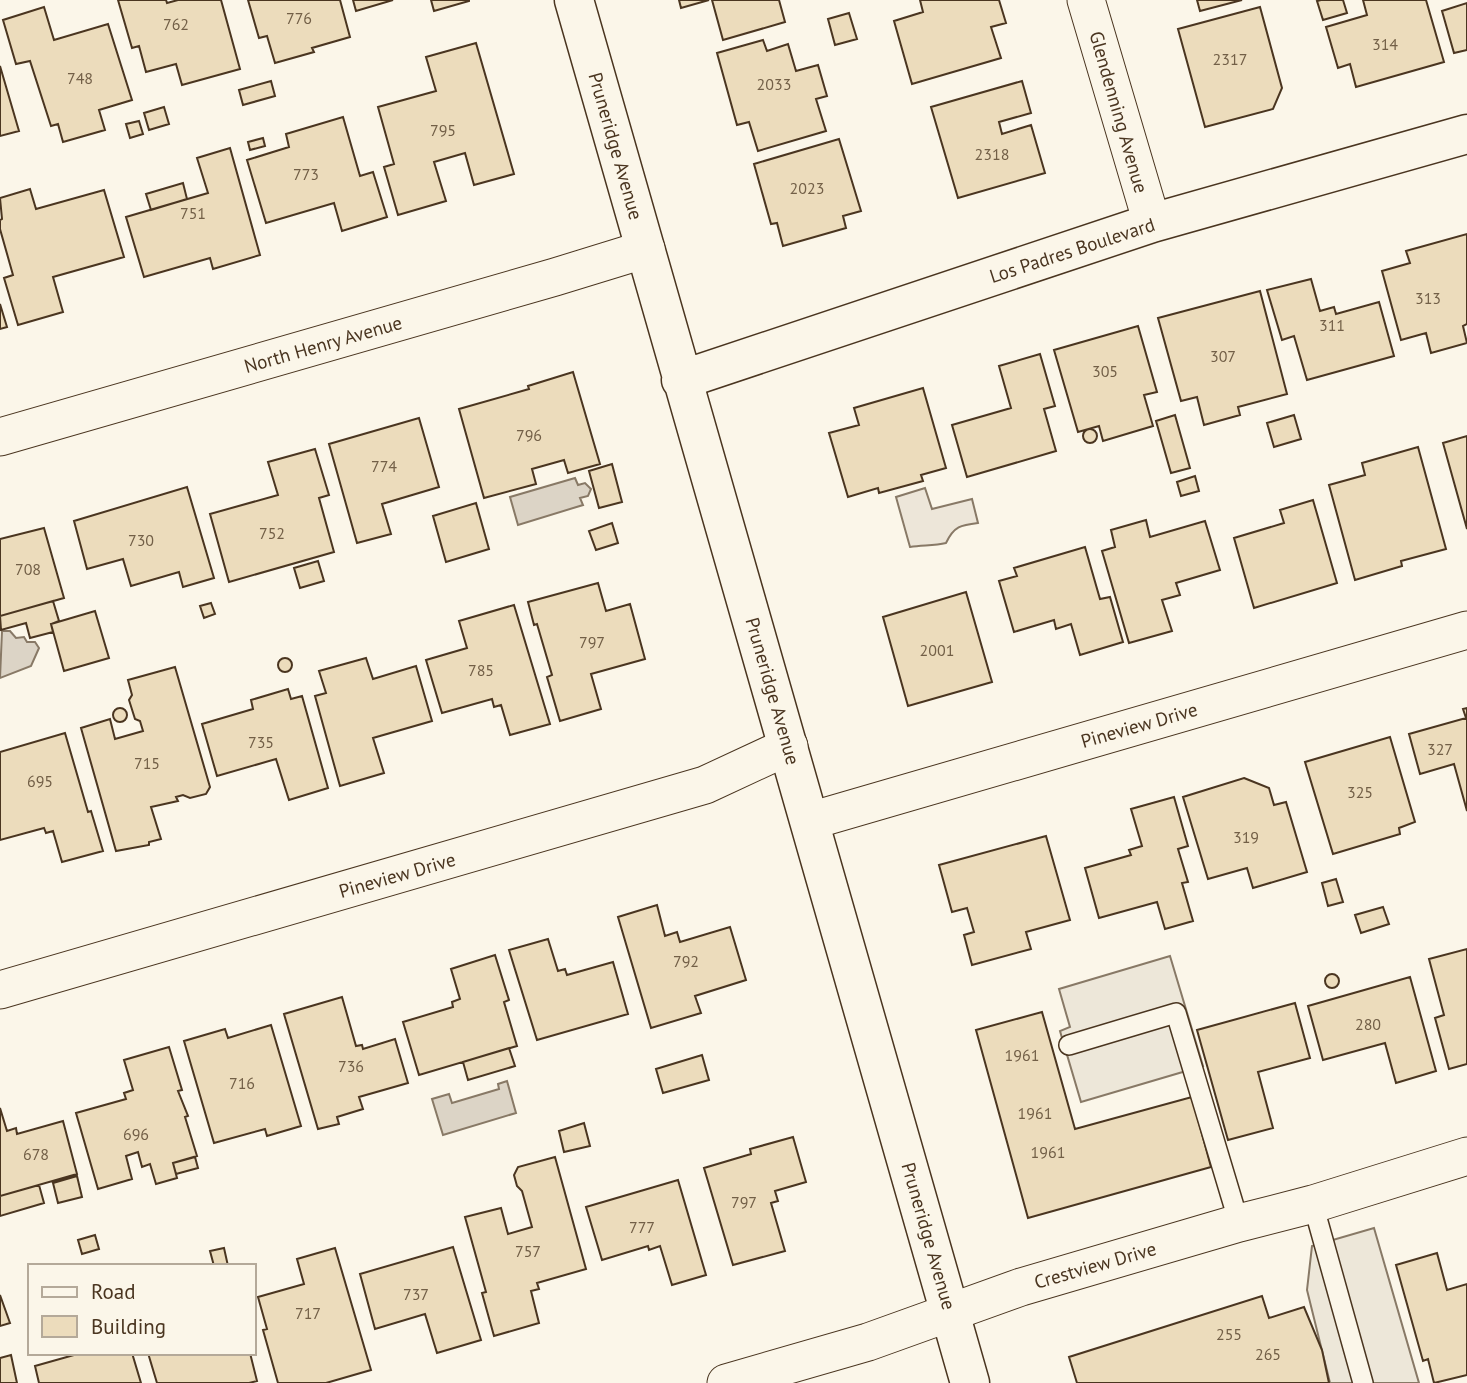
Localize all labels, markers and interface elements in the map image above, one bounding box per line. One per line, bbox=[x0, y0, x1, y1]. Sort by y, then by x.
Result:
house number: 776 bbox=[286, 8, 312, 28]
house number: 762 bbox=[163, 14, 189, 34]
street label: Glendenning Avenue bbox=[1084, 28, 1154, 196]
house number: 314 bbox=[1372, 34, 1398, 54]
house number: 2317 bbox=[1213, 49, 1247, 69]
house number: 748 bbox=[67, 68, 93, 88]
street label: Pruneridge Avenue bbox=[583, 70, 649, 222]
house number: 2033 bbox=[757, 74, 791, 94]
house number: 795 bbox=[430, 120, 456, 140]
house number: 2318 bbox=[975, 144, 1009, 164]
house number: 773 bbox=[293, 164, 319, 184]
house number: 2023 bbox=[790, 178, 824, 198]
house number: 751 bbox=[180, 203, 206, 223]
street label: Los Padres Boulevard bbox=[986, 212, 1158, 288]
house number: 313 bbox=[1415, 288, 1441, 308]
street label: North Henry Avenue bbox=[241, 310, 405, 378]
house number: 311 bbox=[1319, 315, 1345, 335]
house number: 307 bbox=[1210, 346, 1236, 366]
house number: 305 bbox=[1092, 361, 1118, 381]
house number: 796 bbox=[516, 425, 542, 445]
house number: 774 bbox=[371, 456, 397, 476]
house number: 752 bbox=[259, 523, 285, 543]
house number: 730 bbox=[128, 530, 154, 550]
house number: 708 bbox=[15, 559, 41, 579]
street label: Pruneridge Avenue bbox=[740, 615, 806, 767]
house number: 797 bbox=[579, 632, 605, 652]
house number: 2001 bbox=[920, 640, 954, 660]
house number: 785 bbox=[468, 660, 494, 680]
street label: Pineview Drive bbox=[1078, 697, 1200, 753]
house number: 735 bbox=[248, 732, 274, 752]
house number: 327 bbox=[1427, 739, 1453, 759]
house number: 715 bbox=[134, 753, 160, 773]
house number: 695 bbox=[27, 771, 53, 791]
house number: 325 bbox=[1347, 782, 1373, 802]
house number: 319 bbox=[1233, 827, 1259, 847]
street label: Pineview Drive bbox=[336, 847, 458, 903]
house number: 792 bbox=[673, 951, 699, 971]
house number: 280 bbox=[1355, 1014, 1381, 1034]
house number: 1961 bbox=[1005, 1045, 1039, 1065]
house number: 736 bbox=[338, 1056, 364, 1076]
house number: 716 bbox=[229, 1073, 255, 1093]
house number: 1961 bbox=[1018, 1103, 1052, 1123]
house number: 696 bbox=[123, 1124, 149, 1144]
house number: 1961 bbox=[1031, 1142, 1065, 1162]
house number: 678 bbox=[23, 1144, 49, 1164]
street label: Pruneridge Avenue bbox=[896, 1160, 962, 1312]
house number: 797 bbox=[731, 1192, 757, 1212]
house number: 777 bbox=[629, 1217, 655, 1237]
street label: Crestview Drive bbox=[1031, 1236, 1159, 1294]
house number: 757 bbox=[515, 1241, 541, 1261]
legend bbox=[28, 1264, 256, 1355]
text: Road bbox=[91, 1278, 135, 1305]
house number: 737 bbox=[403, 1284, 429, 1304]
house number: 717 bbox=[295, 1303, 321, 1323]
text: Building bbox=[91, 1313, 166, 1340]
house number: 255 bbox=[1216, 1324, 1242, 1344]
house number: 265 bbox=[1255, 1344, 1281, 1364]

